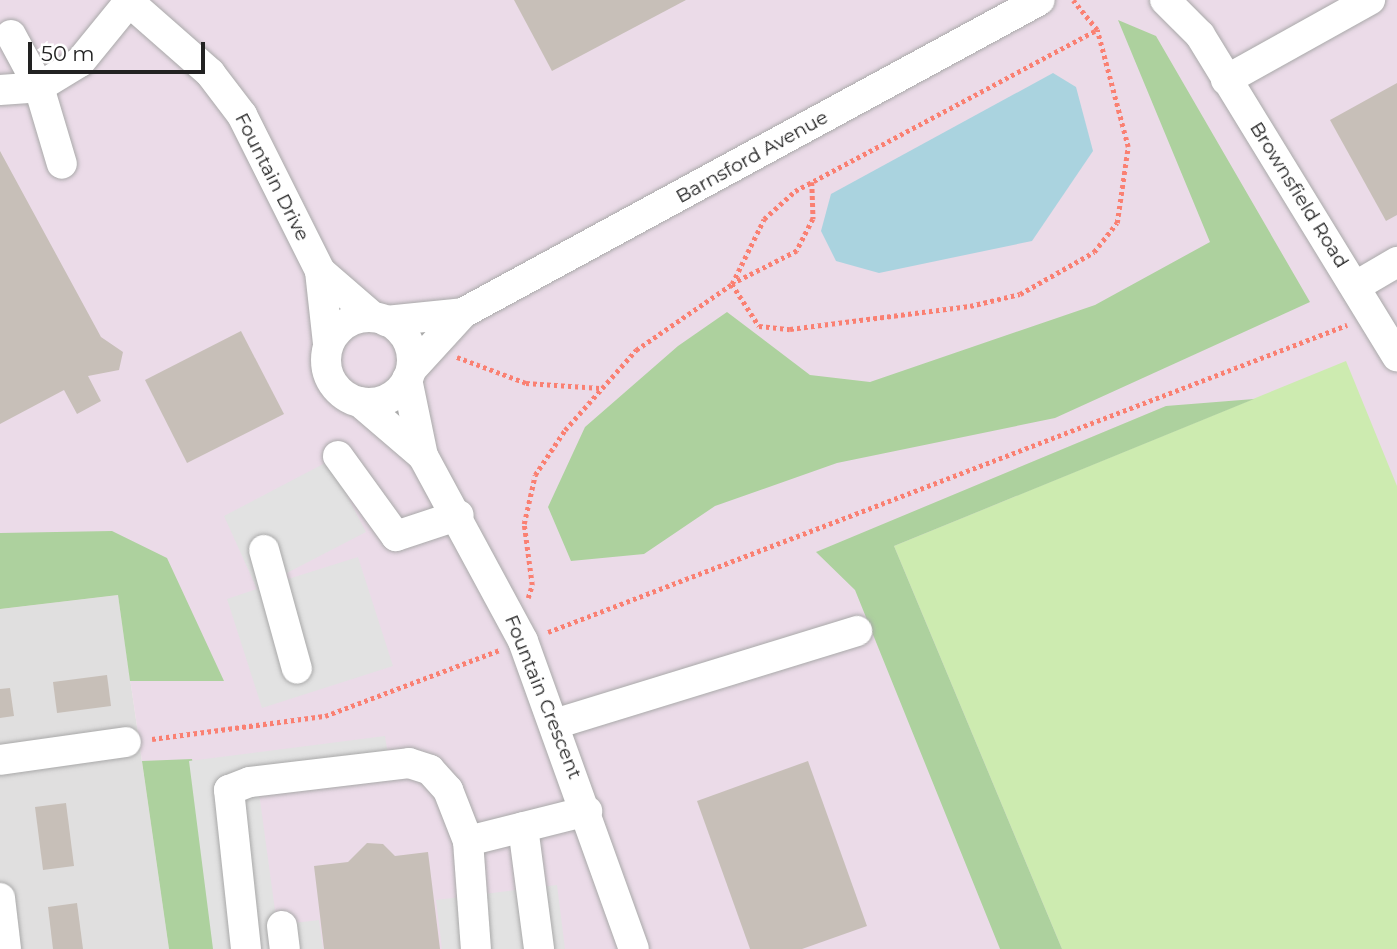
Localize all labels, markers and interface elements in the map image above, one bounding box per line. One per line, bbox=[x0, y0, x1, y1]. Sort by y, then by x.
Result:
scale bar bbox=[32, 28, 208, 72]
text: 50 m bbox=[41, 41, 95, 66]
street label: Barnsford Avenue bbox=[672, 106, 832, 208]
street label: Fountain Drive bbox=[230, 109, 314, 245]
street label: Brownsfield Road bbox=[1245, 118, 1353, 272]
street label: Fountain Crescent bbox=[500, 612, 586, 782]

